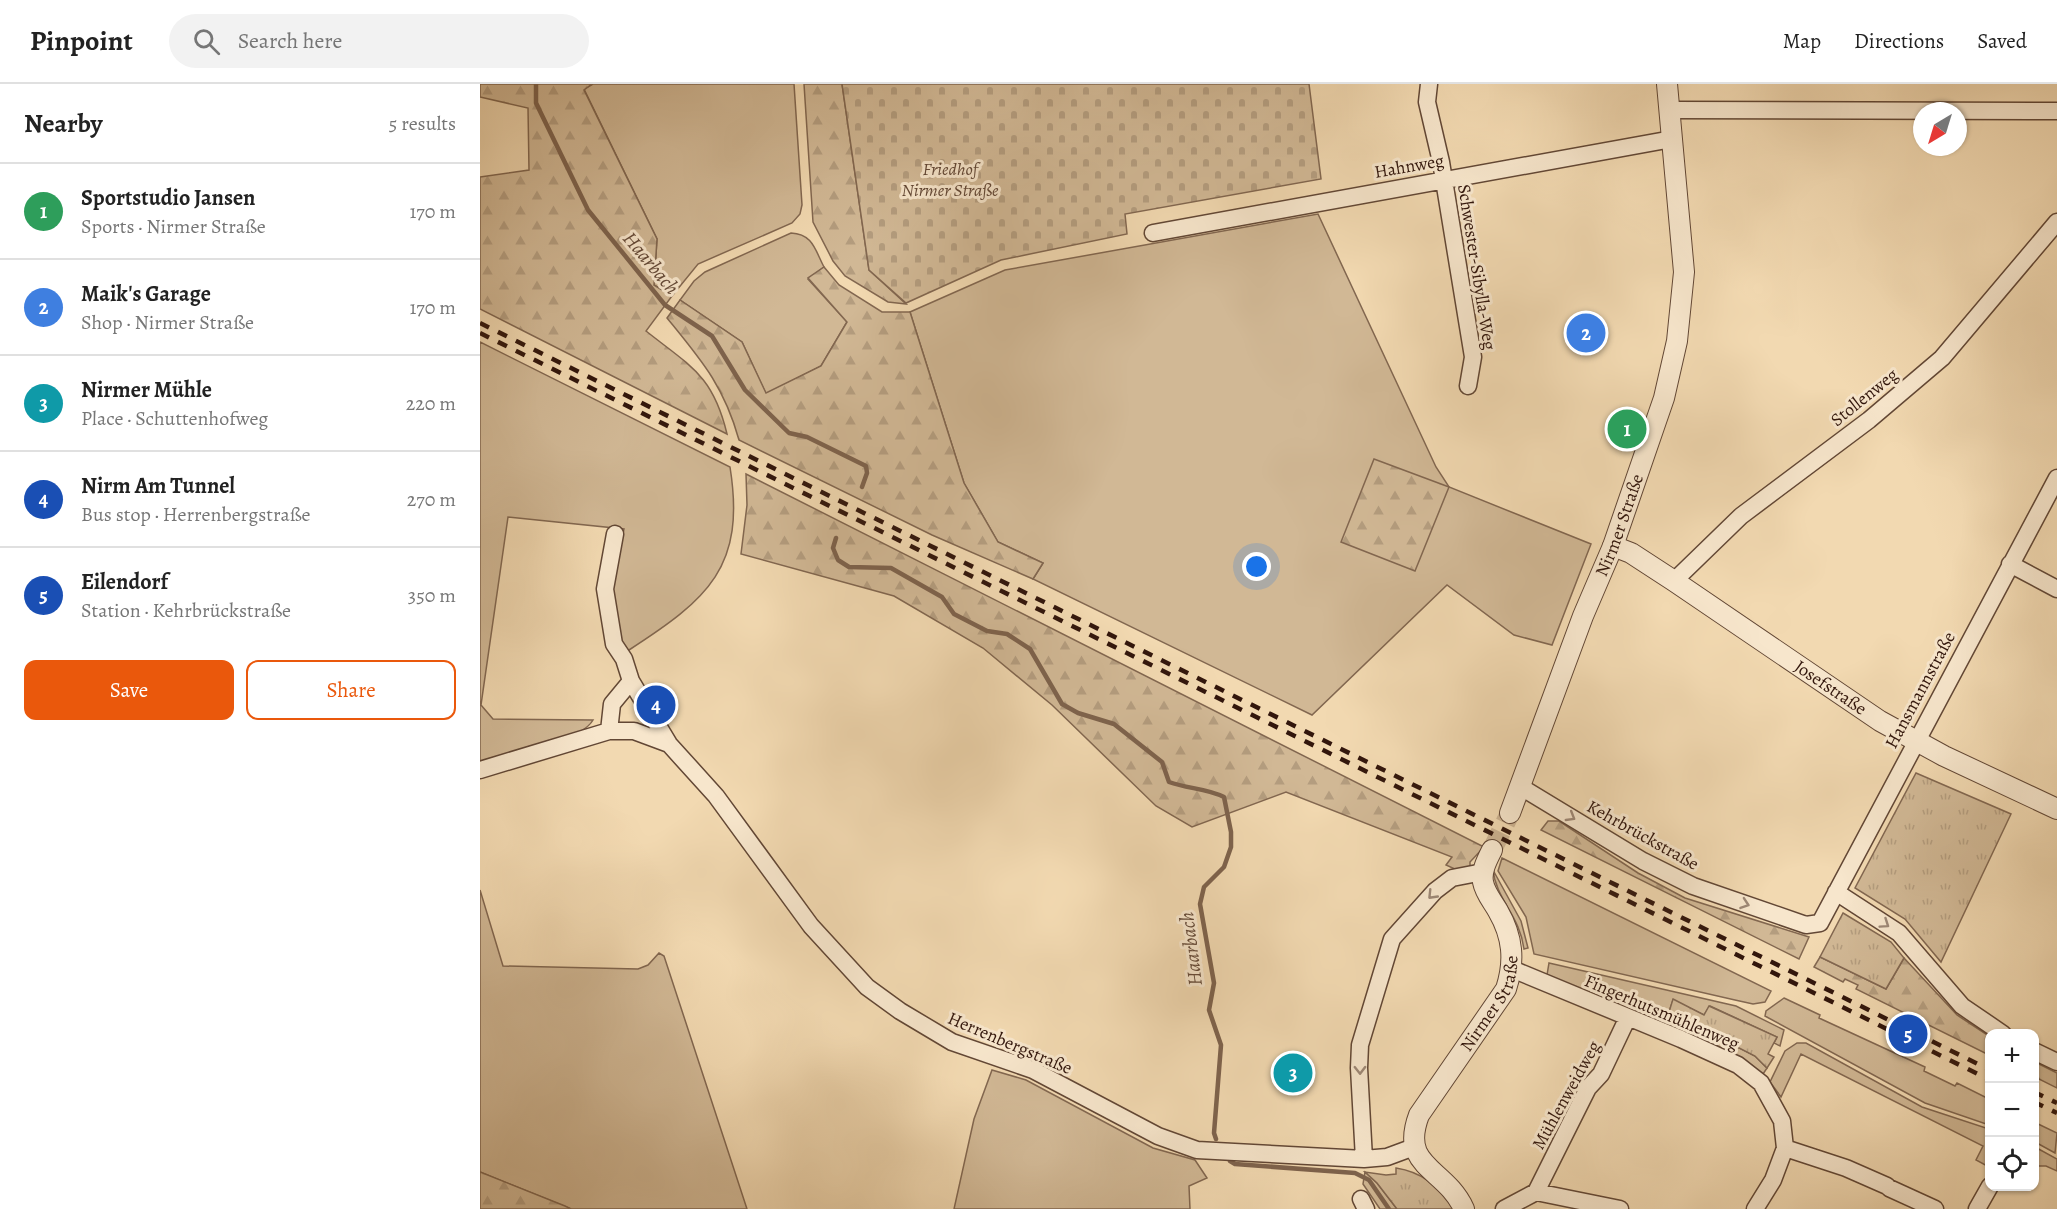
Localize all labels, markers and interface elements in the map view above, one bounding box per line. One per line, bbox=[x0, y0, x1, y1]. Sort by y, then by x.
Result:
search box bbox=[169, 14, 589, 68]
text: Pinpoint bbox=[30, 22, 133, 60]
icon: search bbox=[190, 25, 223, 58]
text: Search here bbox=[238, 26, 342, 56]
text: Map bbox=[1783, 27, 1821, 55]
text: Directions bbox=[1854, 27, 1944, 55]
text: Saved bbox=[1977, 27, 2027, 55]
north arrow bbox=[1913, 102, 1967, 156]
text: Nearby bbox=[24, 106, 103, 141]
text: 5 results bbox=[389, 110, 456, 137]
street label: Hahnweg bbox=[1372, 148, 1446, 184]
park label: Friedhof Nirmer Straße bbox=[901, 157, 999, 202]
street label: Schwester-Sibylla-Weg bbox=[1452, 182, 1502, 352]
text: Sportstudio Jansen bbox=[81, 183, 255, 213]
text: 1 bbox=[40, 198, 47, 225]
text: 170 m bbox=[410, 198, 456, 225]
text: Sports · Nirmer Straße bbox=[81, 213, 266, 240]
water label: Haarbach bbox=[617, 226, 685, 300]
text: Maik's Garage bbox=[81, 279, 211, 309]
text: 2 bbox=[39, 294, 48, 321]
text: 170 m bbox=[410, 294, 456, 321]
text: Shop · Nirmer Straße bbox=[81, 309, 254, 336]
pin: 2 bbox=[1566, 310, 1606, 356]
street label: Stollenweg bbox=[1825, 362, 1903, 432]
text: Nirmer Mühle bbox=[81, 375, 212, 405]
text: 3 bbox=[39, 390, 48, 417]
text: 220 m bbox=[406, 390, 456, 417]
text: Place · Schuttenhofweg bbox=[81, 405, 268, 432]
pin: 1 bbox=[1608, 406, 1646, 452]
text: Nirm Am Tunnel bbox=[81, 471, 235, 501]
street label: Nirmer Straße bbox=[1589, 471, 1649, 580]
text: 4 bbox=[39, 486, 48, 513]
text: 270 m bbox=[407, 486, 456, 513]
text: Bus stop · Herrenbergstraße bbox=[81, 501, 310, 528]
your location bbox=[1242, 552, 1271, 581]
text: Eilendorf bbox=[81, 567, 168, 597]
text: 5 bbox=[39, 582, 48, 609]
text: 350 m bbox=[408, 582, 456, 609]
text: Station · Kehrbrückstraße bbox=[81, 597, 291, 624]
street label: Hansmannstraße bbox=[1879, 628, 1961, 752]
street label: Josefstraße bbox=[1790, 654, 1871, 721]
button: Save bbox=[24, 660, 234, 720]
button: Share bbox=[246, 660, 456, 720]
pin: 4 bbox=[636, 682, 675, 728]
street label: Kehrbrückstraße bbox=[1583, 794, 1703, 876]
one-way arrow bbox=[1565, 810, 1575, 822]
one-way arrow bbox=[1428, 888, 1439, 899]
one-way arrow bbox=[1739, 896, 1749, 909]
water label: Haarbach bbox=[1173, 910, 1209, 988]
one-way arrow bbox=[1878, 917, 1889, 928]
street label: Nirmer Straße bbox=[1454, 955, 1523, 1056]
street label: Fingerhutsmühlenweg bbox=[1581, 969, 1743, 1055]
street label: Herrenbergstraße bbox=[944, 1006, 1076, 1080]
pin: 5 bbox=[1888, 1012, 1928, 1056]
map controls bbox=[1985, 1029, 2039, 1191]
button: + bbox=[1985, 1029, 2039, 1083]
street label: Mühlenweidweg bbox=[1526, 1036, 1606, 1154]
pin: 3 bbox=[1274, 1050, 1312, 1096]
one-way arrow bbox=[1354, 1066, 1366, 1075]
button: − bbox=[1985, 1083, 2039, 1137]
button: locate bbox=[1985, 1137, 2039, 1191]

